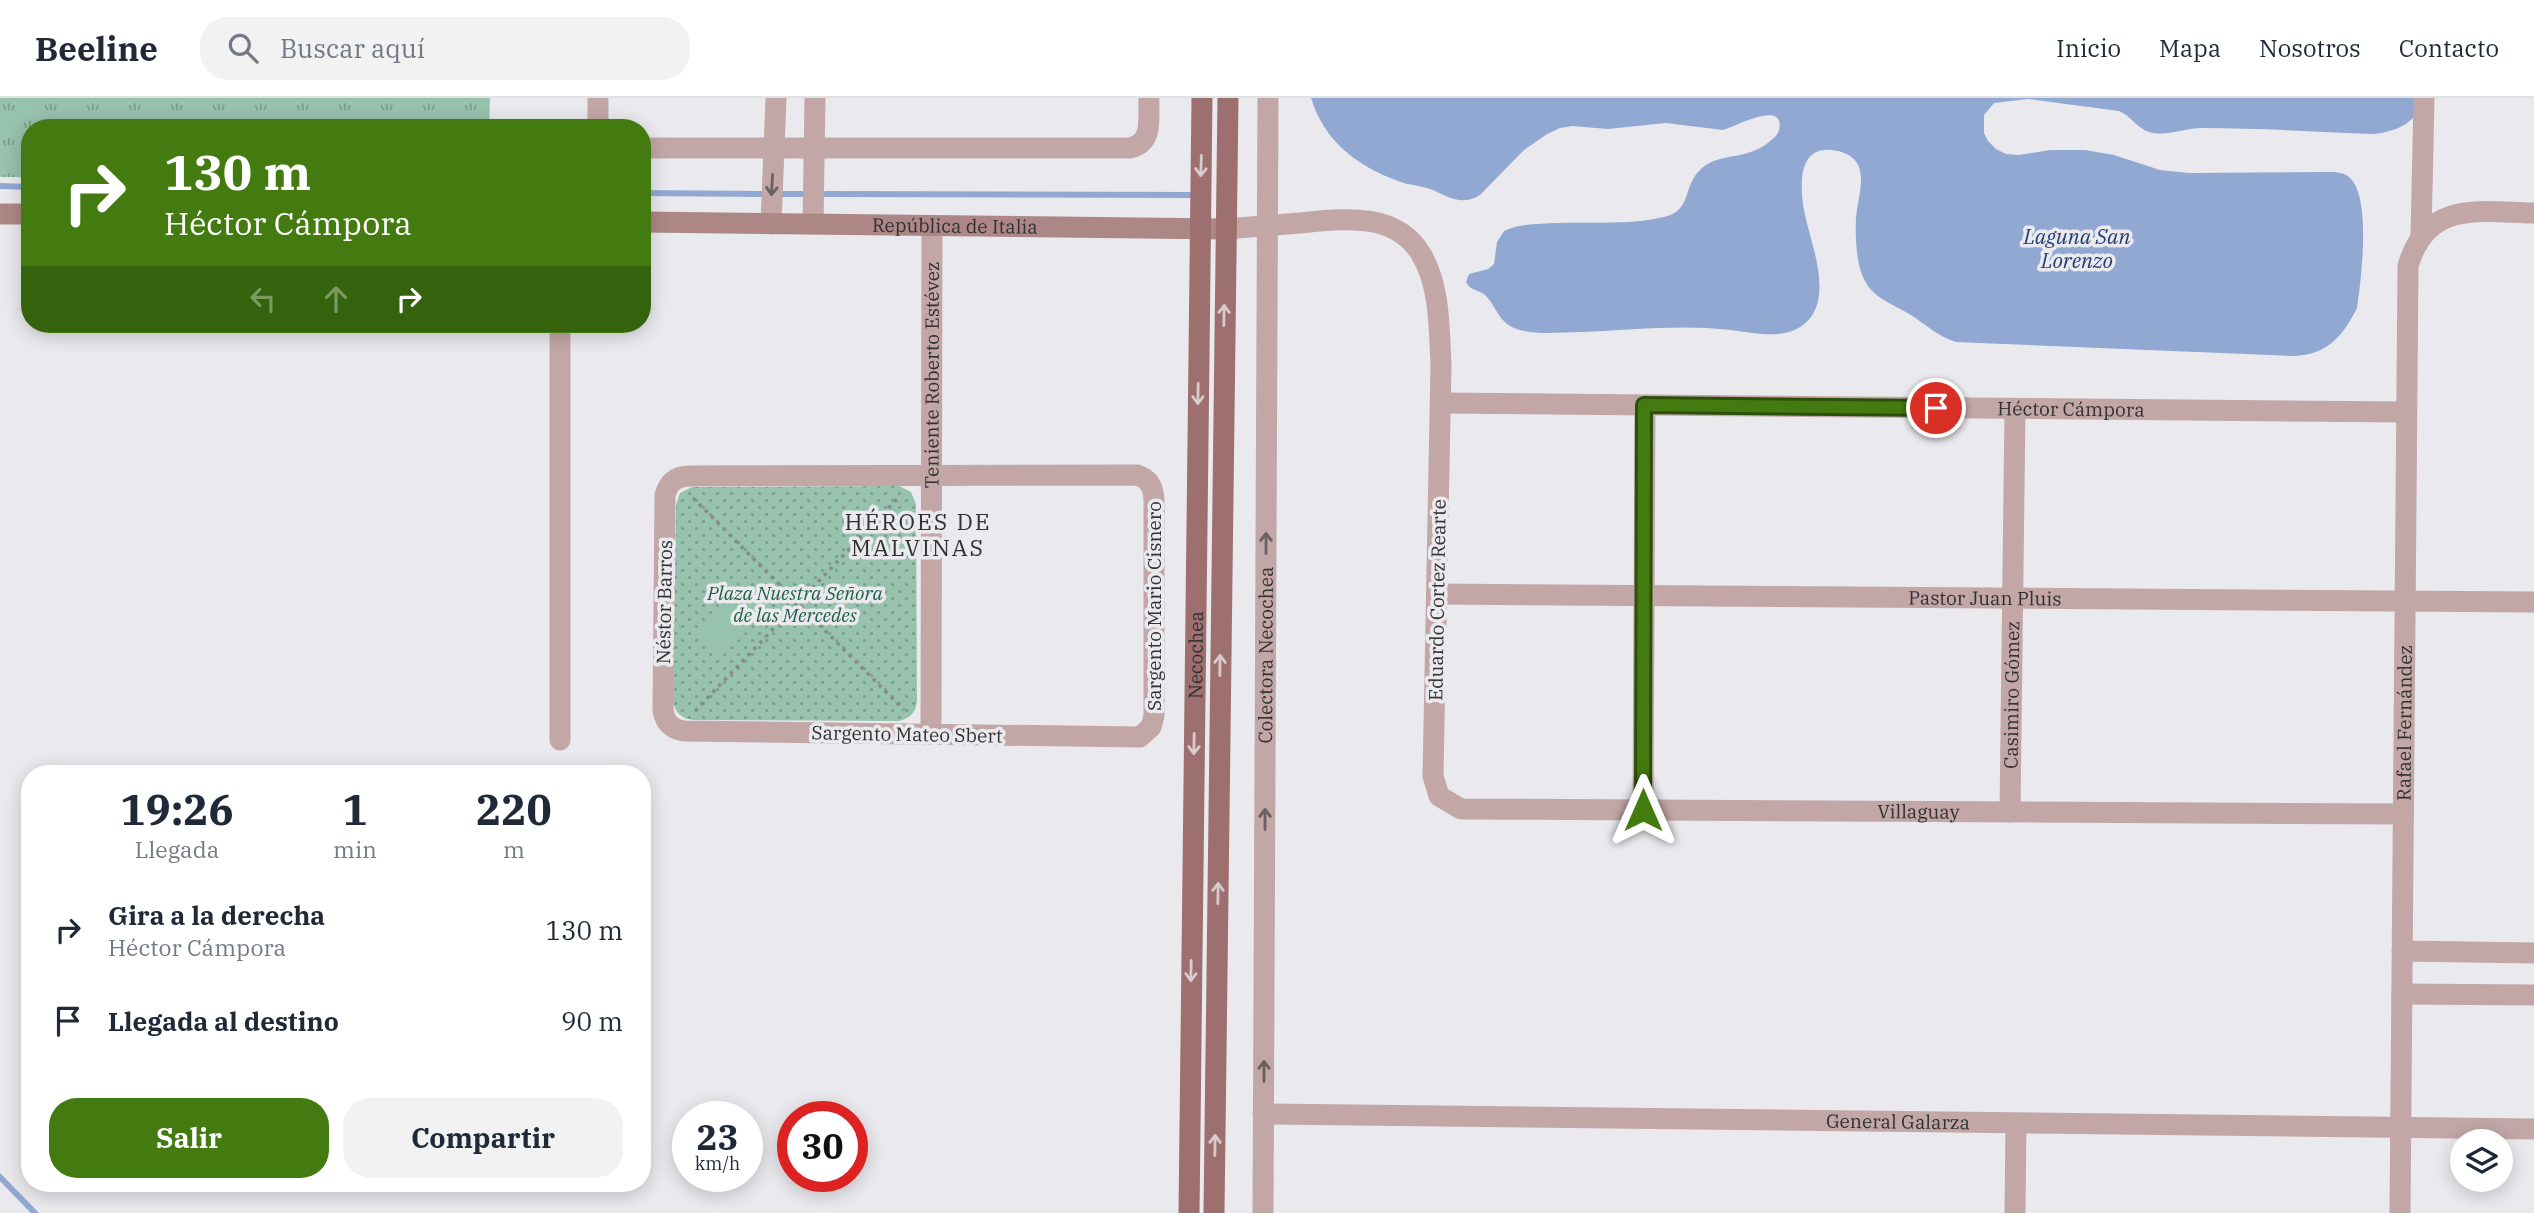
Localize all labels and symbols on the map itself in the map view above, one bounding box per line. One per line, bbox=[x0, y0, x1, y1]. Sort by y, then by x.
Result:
one-way arrow bbox=[1194, 154, 1208, 177]
one-way arrow bbox=[766, 174, 779, 197]
street label: República de Italia bbox=[872, 213, 1038, 239]
water label: Laguna San Lorenzo bbox=[2023, 222, 2131, 274]
street label: Teniente Roberto Estévez bbox=[919, 262, 944, 488]
one-way arrow bbox=[1217, 304, 1231, 327]
pin bbox=[1906, 378, 1966, 438]
one-way arrow bbox=[1191, 382, 1204, 405]
street label: Héctor Cámpora bbox=[1997, 396, 2145, 422]
street label: Eduardo Cortez Rearte bbox=[1423, 499, 1451, 701]
street label: Sargento Mario Cisnero bbox=[1142, 501, 1166, 711]
district label: HÉROES DE MALVINAS bbox=[844, 506, 992, 562]
one-way arrow bbox=[1260, 532, 1273, 555]
street label: Néstor Barros bbox=[651, 540, 677, 664]
street label: Colectora Necochea bbox=[1253, 566, 1278, 744]
park label: Plaza Nuestra Señora de las Mercedes bbox=[706, 581, 883, 627]
street label: Pastor Juan Pluis bbox=[1908, 585, 2062, 611]
street label: Necochea bbox=[1183, 611, 1208, 699]
street label: Casimiro Gómez bbox=[1999, 621, 2024, 769]
street label: Rafael Fernández bbox=[2391, 645, 2417, 801]
one-way arrow bbox=[1213, 654, 1227, 677]
street label: Sargento Mateo Sbert bbox=[811, 720, 1003, 748]
one-way arrow bbox=[1187, 732, 1201, 755]
position arrow bbox=[1606, 773, 1680, 847]
street label: Villaguay bbox=[1877, 799, 1961, 824]
one-way arrow bbox=[1258, 808, 1272, 831]
one-way arrow bbox=[1211, 882, 1224, 905]
one-way arrow bbox=[1185, 959, 1198, 982]
one-way arrow bbox=[1257, 1060, 1271, 1083]
speed limit sign: 30 bbox=[777, 1101, 868, 1192]
street label: General Galarza bbox=[1826, 1109, 1970, 1134]
one-way arrow bbox=[1208, 1134, 1222, 1157]

